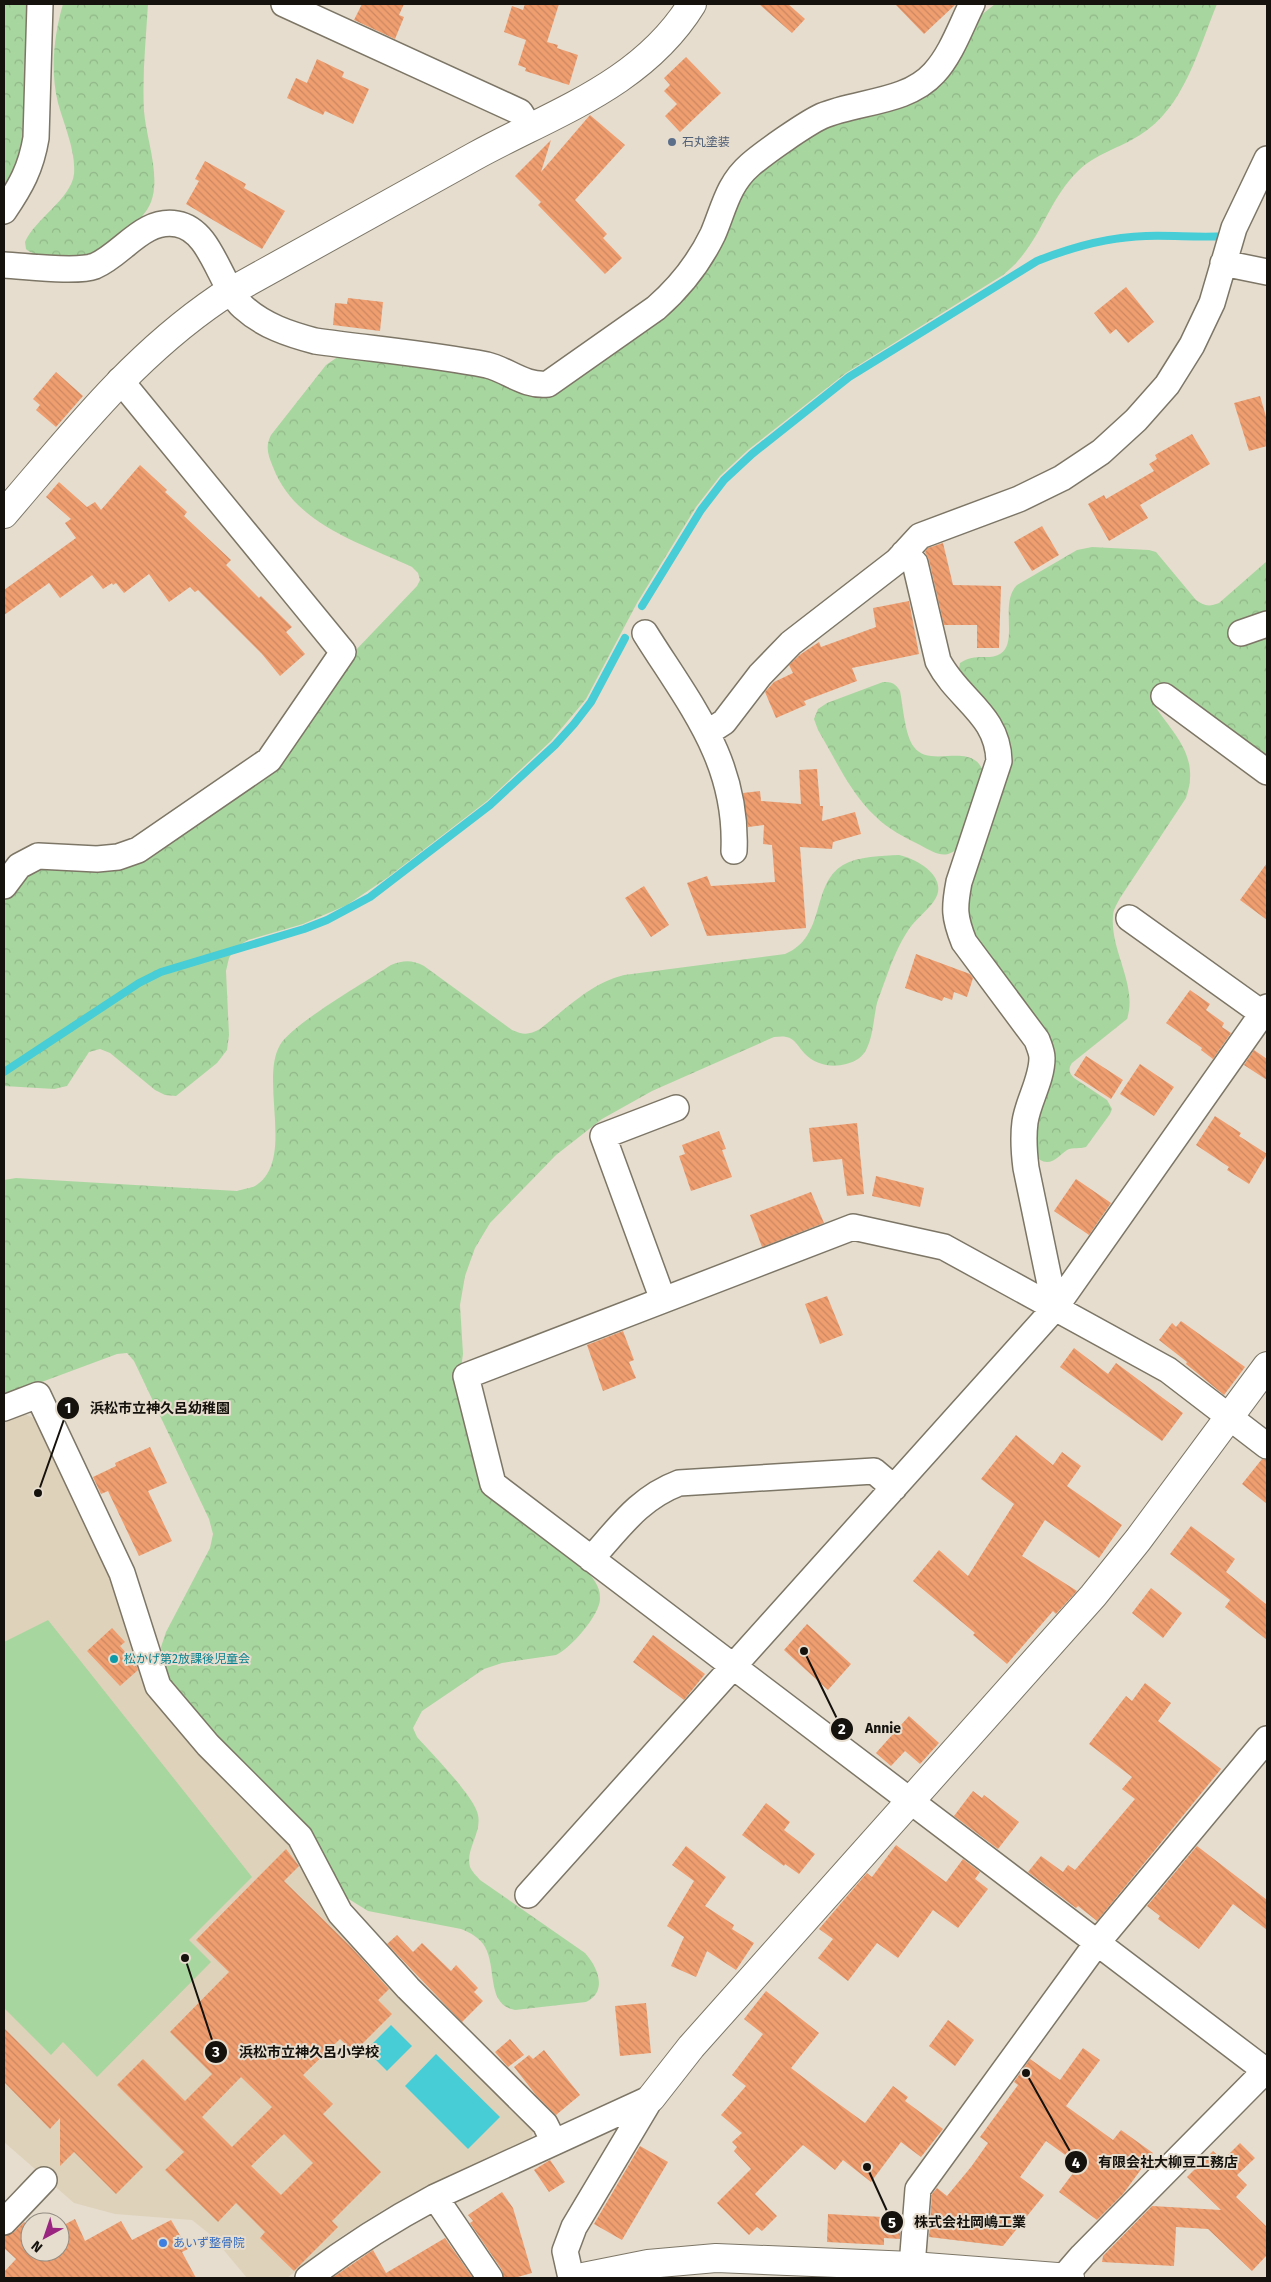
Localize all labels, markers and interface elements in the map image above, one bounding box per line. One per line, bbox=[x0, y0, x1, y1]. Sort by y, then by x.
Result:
place label: 石丸塗装 bbox=[682, 135, 730, 149]
marker: 石丸塗装 bbox=[666, 136, 678, 148]
callout: 浜松市立神久呂幼稚園 bbox=[55, 1393, 240, 1422]
text: 1 bbox=[65, 1399, 71, 1417]
text: 浜松市立神久呂幼稚園 bbox=[90, 1400, 230, 1417]
place label: 松かげ第2放課後児童会 bbox=[124, 1652, 250, 1666]
marker: 松かげ第2放課後児童会 bbox=[108, 1653, 120, 1665]
callout: Annie bbox=[830, 1714, 911, 1743]
text: 2 bbox=[838, 1720, 846, 1738]
text: Annie bbox=[864, 1720, 901, 1737]
callout: 浜松市立神久呂小学校 bbox=[204, 2037, 389, 2066]
text: 3 bbox=[211, 2043, 220, 2061]
text: 浜松市立神久呂小学校 bbox=[239, 2044, 379, 2061]
callout: 有限会社大柳豆工務店 bbox=[1063, 2148, 1248, 2177]
text: 4 bbox=[1072, 2154, 1081, 2172]
text: 有限会社大柳豆工務店 bbox=[1098, 2154, 1238, 2171]
callout: 株式会社岡嶋工業 bbox=[879, 2208, 1036, 2237]
north arrow bbox=[20, 2212, 70, 2262]
text: 5 bbox=[888, 2214, 896, 2232]
text: 株式会社岡嶋工業 bbox=[914, 2214, 1026, 2231]
place label: あいず整骨院 bbox=[173, 2236, 245, 2250]
text: N bbox=[28, 2237, 46, 2256]
marker: あいず整骨院 bbox=[157, 2237, 169, 2249]

